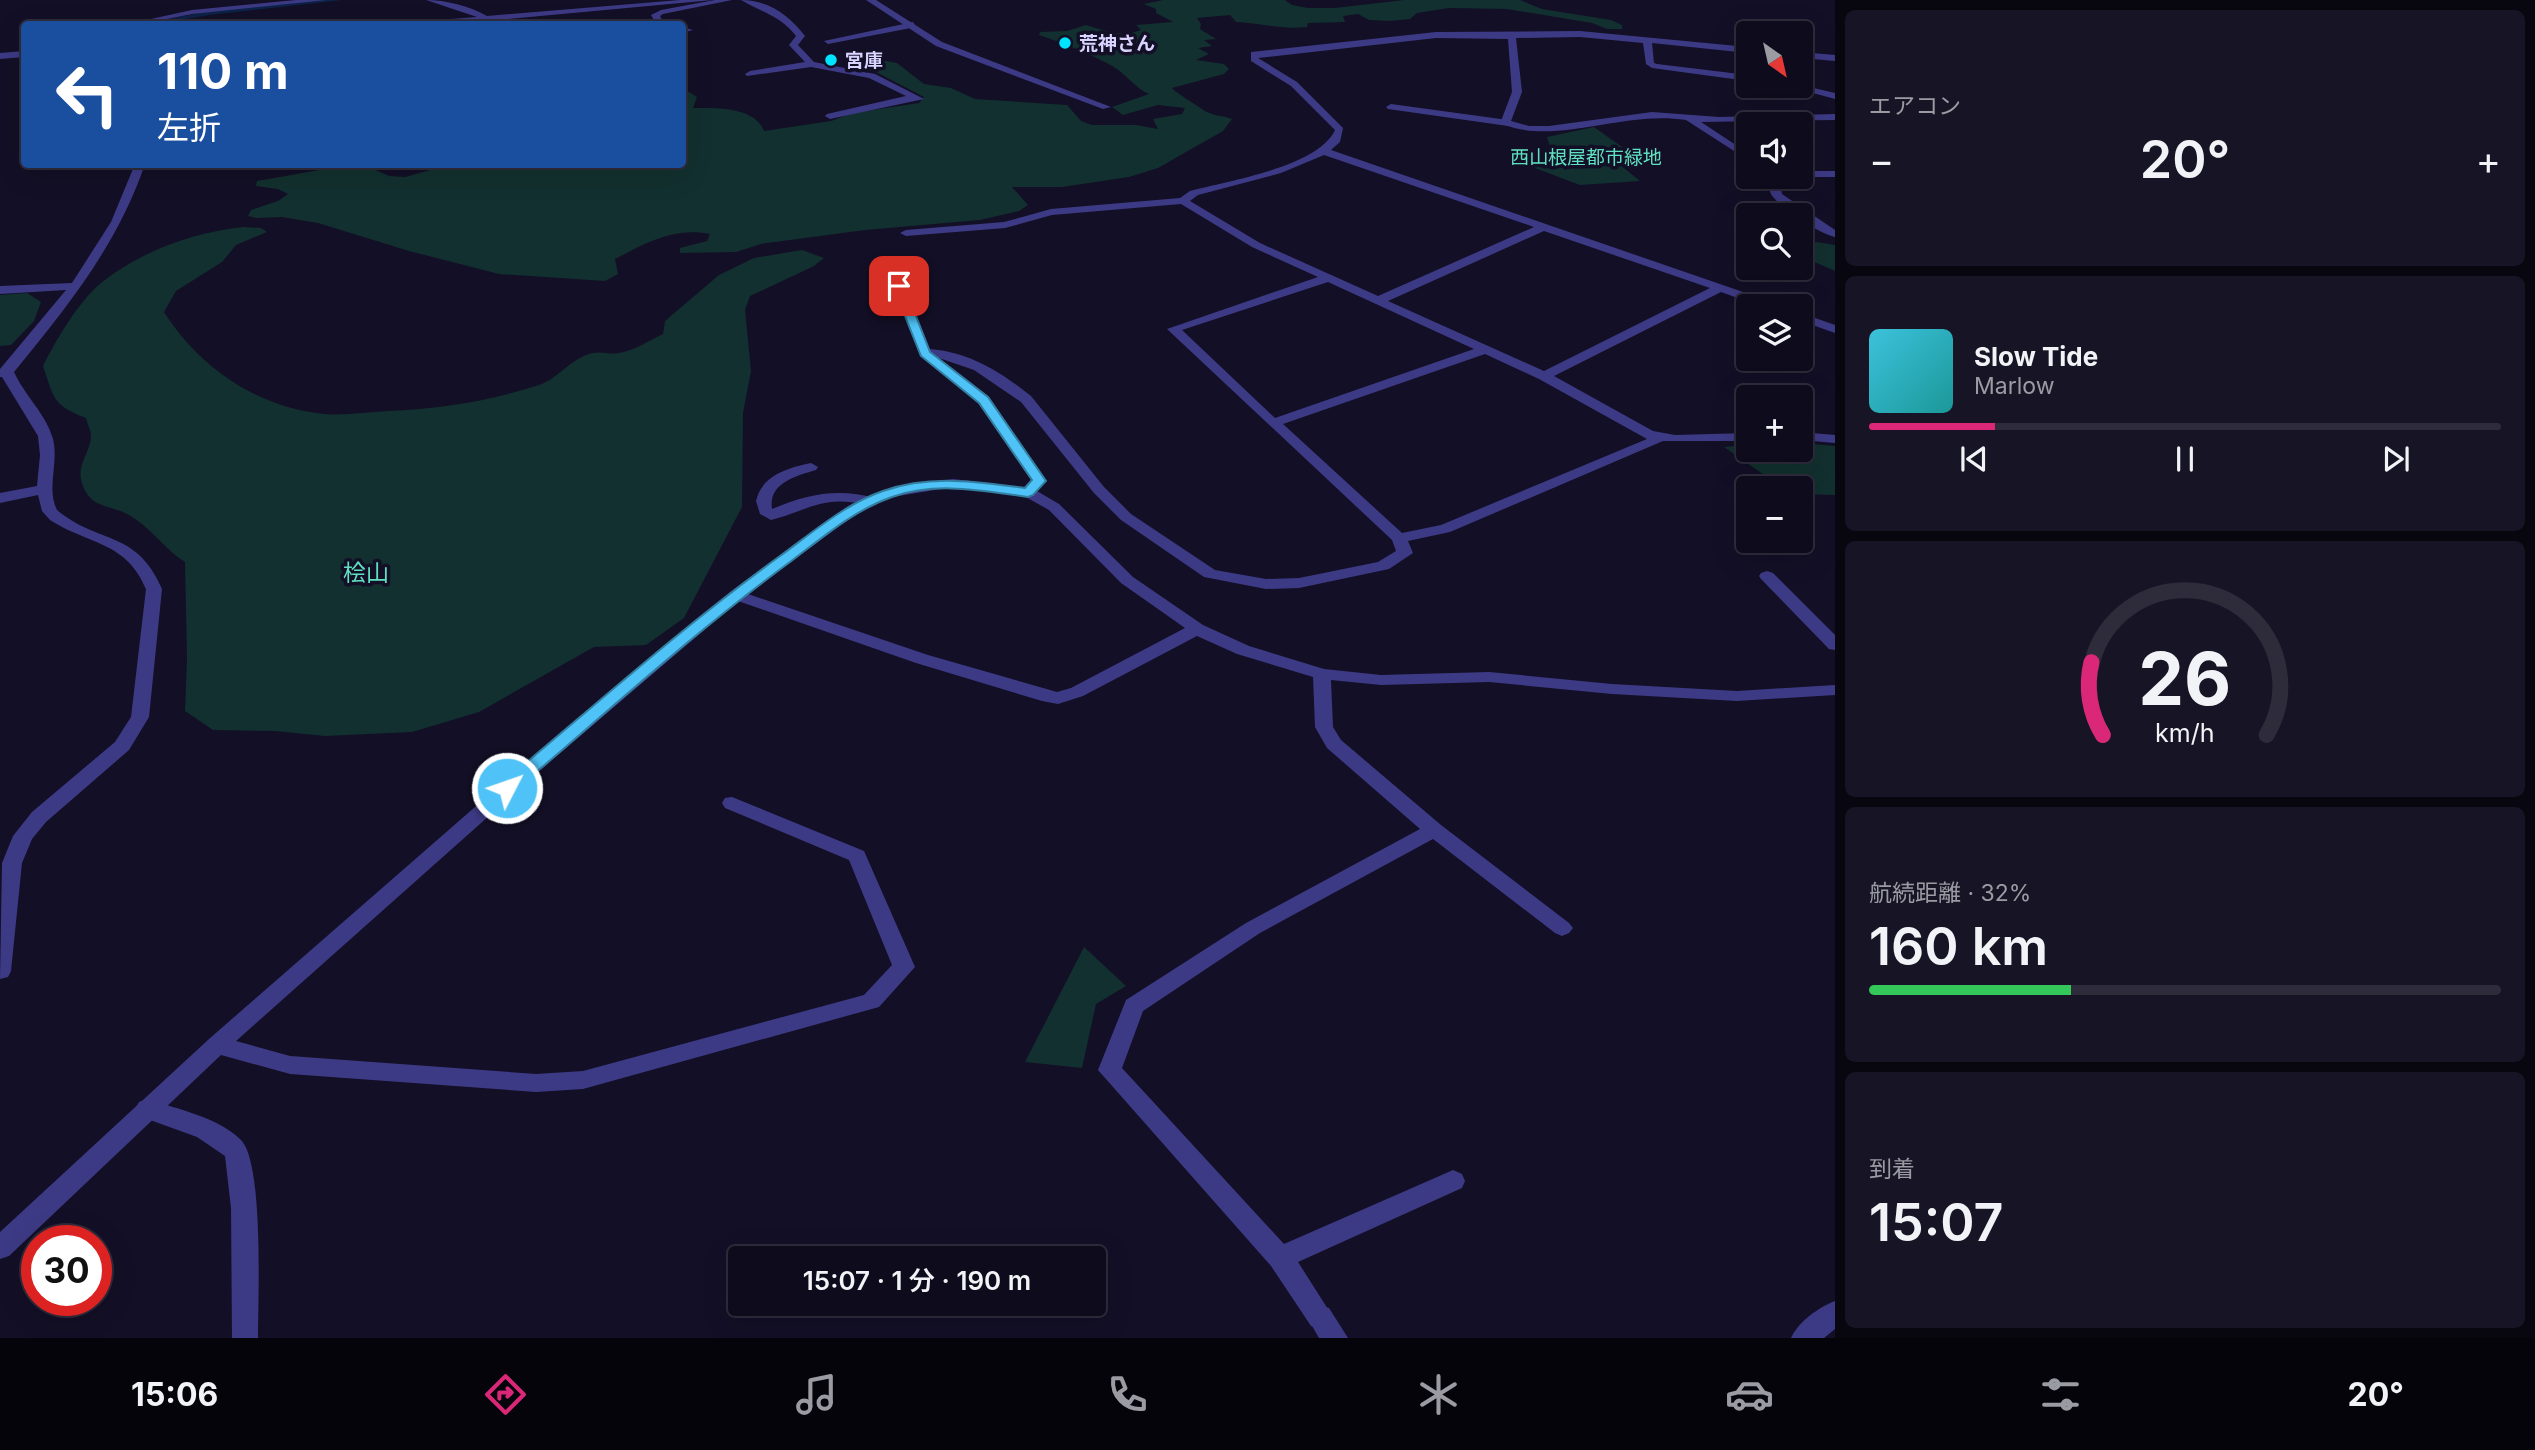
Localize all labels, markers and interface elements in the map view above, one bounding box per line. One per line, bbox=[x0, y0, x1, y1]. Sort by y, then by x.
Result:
north arrow bbox=[1736, 21, 1813, 98]
map controls bbox=[1736, 21, 1813, 553]
place label: 荒神さん bbox=[1079, 32, 1155, 55]
marker: 荒神さん bbox=[1057, 35, 1073, 51]
text: 110 m bbox=[157, 42, 289, 101]
icon: left bbox=[42, 49, 133, 140]
place label: 宮庫 bbox=[845, 49, 883, 72]
marker: 宮庫 bbox=[823, 52, 839, 68]
text: エアコン bbox=[1869, 92, 1961, 120]
text: 左折 bbox=[157, 108, 221, 147]
button: sound bbox=[1736, 112, 1813, 189]
text: 20° bbox=[2140, 128, 2230, 191]
text: − bbox=[1869, 137, 1894, 183]
text: + bbox=[2476, 137, 2501, 183]
park label: 西山根屋都市緑地 bbox=[1510, 146, 1662, 169]
button: search bbox=[1736, 203, 1813, 280]
pin bbox=[869, 256, 929, 316]
icon: arrive bbox=[880, 267, 918, 305]
button: layers bbox=[1736, 294, 1813, 371]
text: Slow Tide bbox=[1974, 341, 2098, 372]
text: Marlow bbox=[1974, 372, 2054, 400]
button: + bbox=[1736, 385, 1813, 462]
icon: previous bbox=[1955, 440, 1993, 478]
icon: pause bbox=[2166, 440, 2204, 478]
icon: next bbox=[2377, 440, 2415, 478]
button: − bbox=[1736, 476, 1813, 553]
park label: 桧山 bbox=[343, 559, 389, 587]
text: 26 bbox=[2138, 634, 2232, 723]
text: km/h bbox=[2155, 718, 2215, 748]
position arrow bbox=[470, 751, 544, 825]
text: 航続距離 · 32% bbox=[1869, 879, 2031, 907]
text: 160 km bbox=[1869, 915, 2048, 978]
text: 到着 bbox=[1869, 1155, 1915, 1183]
text: 15:07 bbox=[1869, 1191, 2004, 1254]
speed limit sign: 30 bbox=[21, 1225, 112, 1316]
text: 15:07 · 1 分 · 190 m bbox=[803, 1265, 1031, 1296]
icon: directions bbox=[481, 1370, 530, 1419]
icon: music bbox=[792, 1370, 841, 1419]
icon: phone bbox=[1103, 1370, 1152, 1419]
icon: climate bbox=[1414, 1370, 1463, 1419]
icon: car bbox=[1725, 1370, 1774, 1419]
icon: filters bbox=[2036, 1370, 2085, 1419]
text: 15:06 bbox=[131, 1375, 218, 1414]
text: 20° bbox=[2347, 1375, 2404, 1414]

